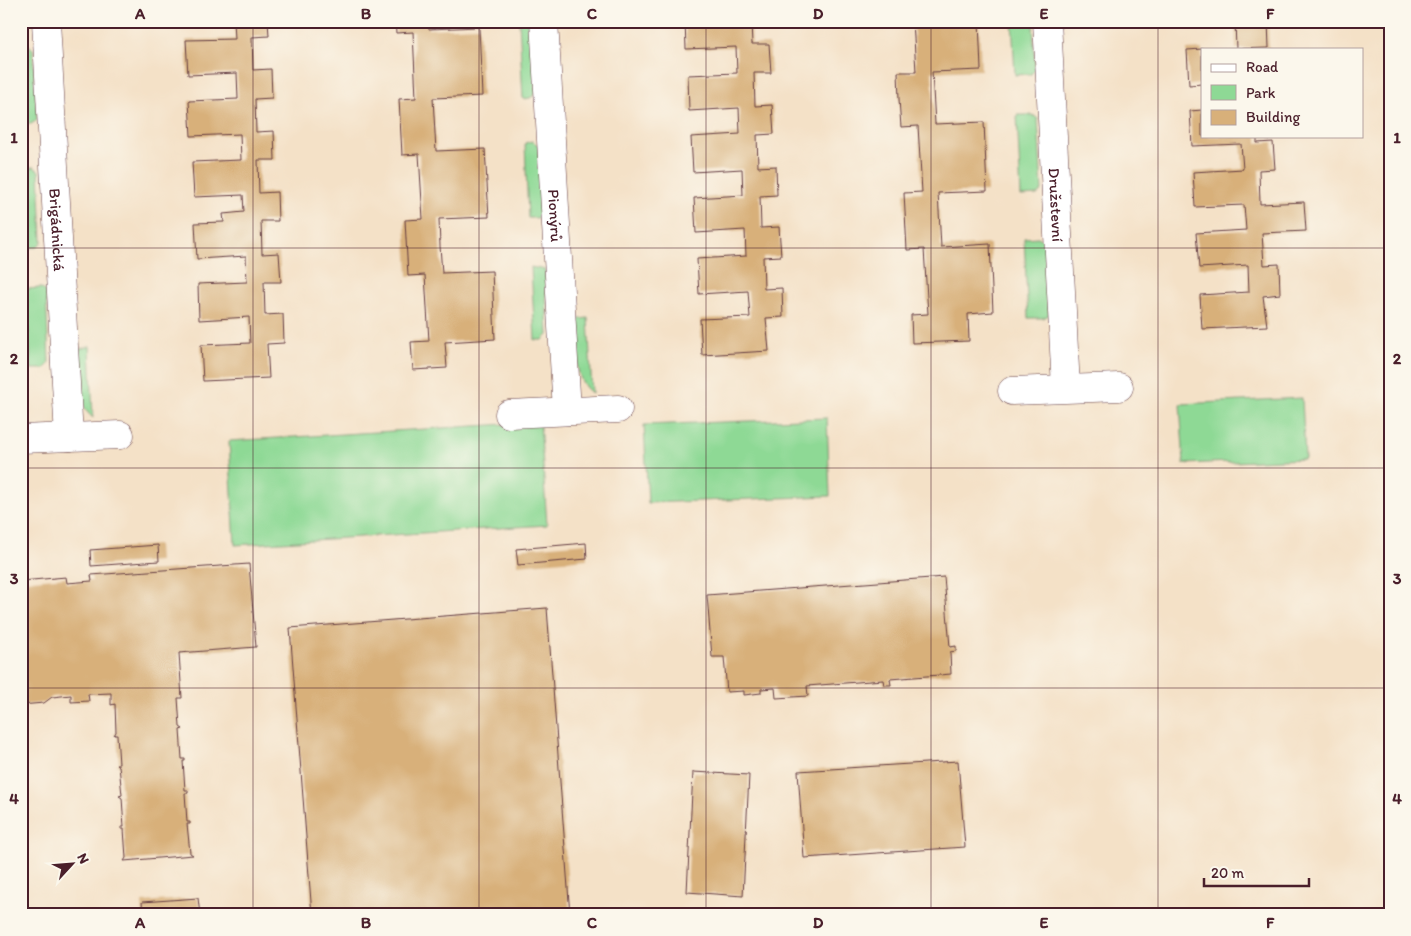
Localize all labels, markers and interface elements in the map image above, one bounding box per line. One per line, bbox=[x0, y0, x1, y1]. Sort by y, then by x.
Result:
text: A bbox=[134, 4, 146, 23]
text: B bbox=[361, 4, 372, 23]
text: C bbox=[587, 4, 598, 23]
text: D bbox=[813, 4, 824, 23]
text: E bbox=[1040, 4, 1049, 23]
text: F bbox=[1266, 4, 1275, 23]
legend bbox=[1201, 48, 1364, 138]
text: Road bbox=[1246, 58, 1279, 76]
text: Park bbox=[1246, 84, 1276, 102]
text: Building bbox=[1246, 108, 1300, 126]
text: 1 bbox=[10, 128, 18, 147]
text: 1 bbox=[1393, 128, 1401, 147]
street label: Družstevní bbox=[1045, 167, 1067, 242]
street label: Brigádnická bbox=[45, 188, 69, 272]
street label: Pionýrů bbox=[544, 189, 566, 243]
text: 2 bbox=[10, 349, 19, 368]
text: 2 bbox=[1393, 349, 1402, 368]
text: 3 bbox=[10, 569, 19, 588]
text: 3 bbox=[1393, 569, 1402, 588]
text: 4 bbox=[9, 789, 19, 808]
text: 4 bbox=[1392, 789, 1402, 808]
north arrow bbox=[48, 838, 98, 888]
text: N bbox=[74, 851, 93, 866]
scale bar bbox=[1204, 856, 1308, 888]
text: 20 m bbox=[1211, 864, 1245, 882]
text: A bbox=[134, 913, 146, 932]
text: B bbox=[361, 913, 372, 932]
text: C bbox=[587, 913, 598, 932]
text: D bbox=[813, 913, 824, 932]
text: E bbox=[1040, 913, 1049, 932]
text: F bbox=[1266, 913, 1275, 932]

